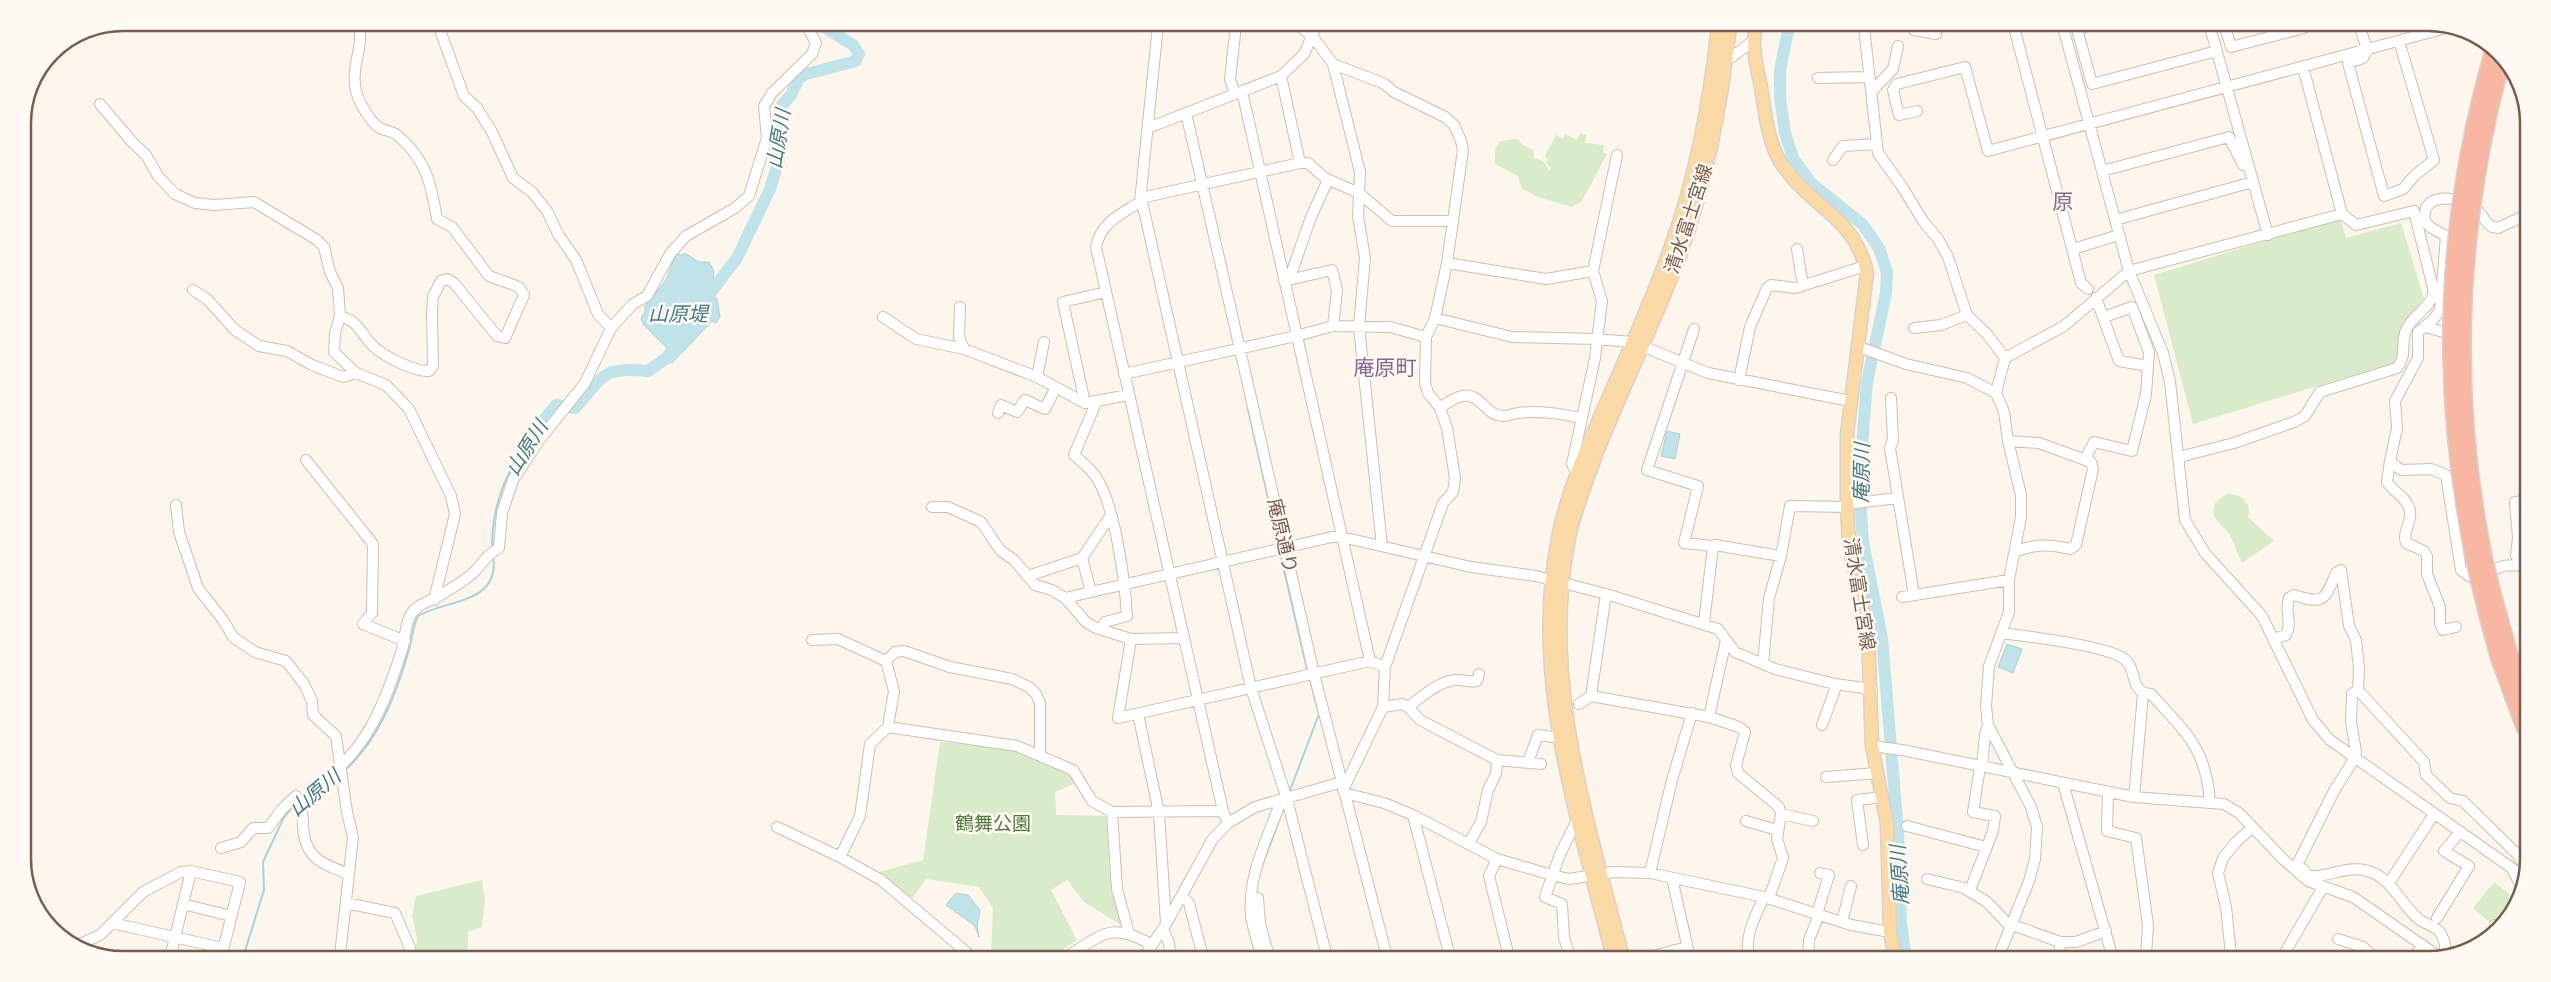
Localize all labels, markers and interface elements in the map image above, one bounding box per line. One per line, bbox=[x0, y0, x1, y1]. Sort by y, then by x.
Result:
water label: 山原川 bbox=[763, 106, 795, 170]
street label: 清水富士宮線 bbox=[1661, 161, 1717, 277]
district label: 原 bbox=[2053, 190, 2074, 214]
water label: 山原堤 bbox=[648, 303, 710, 326]
district label: 庵原町 bbox=[1354, 356, 1417, 380]
water label: 山原川 bbox=[501, 415, 554, 480]
water label: 庵原川 bbox=[1850, 441, 1874, 503]
street label: 庵原通り bbox=[1263, 496, 1301, 576]
street label: 清水富士宮線 bbox=[1839, 536, 1879, 652]
water label: 山原川 bbox=[285, 764, 347, 821]
park label: 鶴舞公園 bbox=[955, 813, 1031, 835]
water label: 庵原川 bbox=[1886, 842, 1914, 906]

